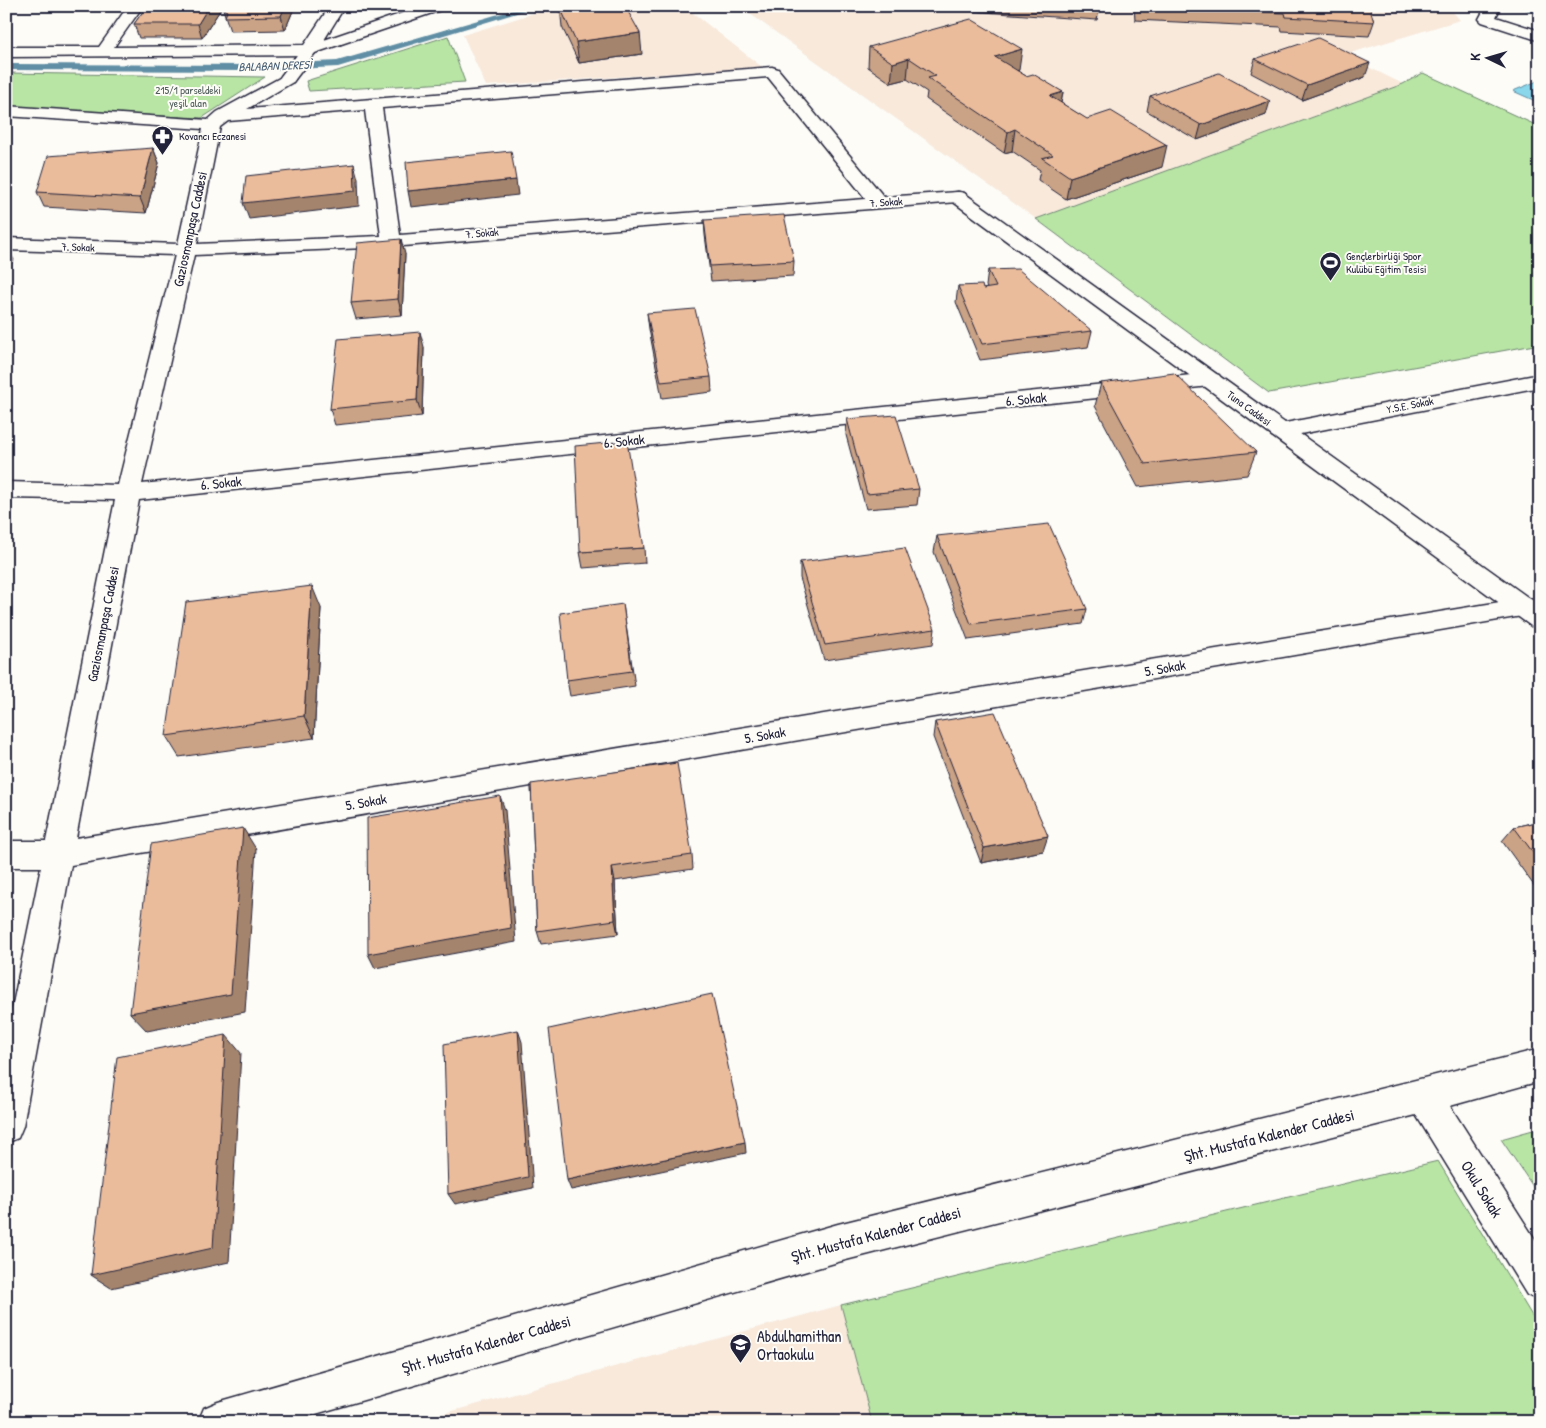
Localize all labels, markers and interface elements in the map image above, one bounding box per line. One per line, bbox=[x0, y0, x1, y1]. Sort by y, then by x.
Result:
north arrow bbox=[1464, 32, 1514, 82]
text: K bbox=[1465, 52, 1484, 61]
water label: BALABAN DERESİ bbox=[238, 56, 314, 75]
park label: 215/1 parseldeki yeşil alan bbox=[155, 83, 221, 110]
pharmacy icon: Kovancı Eczanesi bbox=[151, 124, 175, 155]
place label: Kovancı Eczanesi bbox=[179, 129, 246, 143]
street label: Gaziosmanpaşa Caddesi bbox=[168, 169, 212, 289]
street label: 7. Sokak bbox=[869, 194, 904, 210]
street label: 7. Sokak bbox=[465, 225, 500, 241]
street label: 7. Sokak bbox=[61, 239, 95, 255]
place label: Gençlerbirliği Spor Kulübü Eğitim Tesisi bbox=[1346, 249, 1426, 276]
sports icon: Gençlerbirliği Spor Kulübü Eğitim Tesisi bbox=[1318, 250, 1342, 281]
street label: 6. Sokak bbox=[1005, 387, 1048, 410]
street label: Tuna Caddesi bbox=[1224, 387, 1274, 429]
street label: Y.S.E. Sokak bbox=[1385, 394, 1435, 416]
street label: 6. Sokak bbox=[603, 429, 646, 452]
street label: 6. Sokak bbox=[200, 471, 243, 494]
street label: Gaziosmanpaşa Caddesi bbox=[82, 564, 124, 684]
street label: 5. Sokak bbox=[1143, 655, 1187, 680]
street label: 5. Sokak bbox=[743, 722, 787, 747]
street label: 5. Sokak bbox=[344, 789, 388, 814]
street label: Şht. Mustafa Kalender Caddesi bbox=[1182, 1103, 1356, 1167]
street label: Okul Sokak bbox=[1456, 1156, 1508, 1222]
street label: Şht. Mustafa Kalender Caddesi bbox=[789, 1201, 963, 1267]
street label: Şht. Mustafa Kalender Caddesi bbox=[399, 1309, 573, 1379]
place label: Abdulhamithan Ortaokulu bbox=[757, 1325, 841, 1365]
school or university icon: Abdulhamithan Ortaokulu bbox=[729, 1333, 753, 1364]

